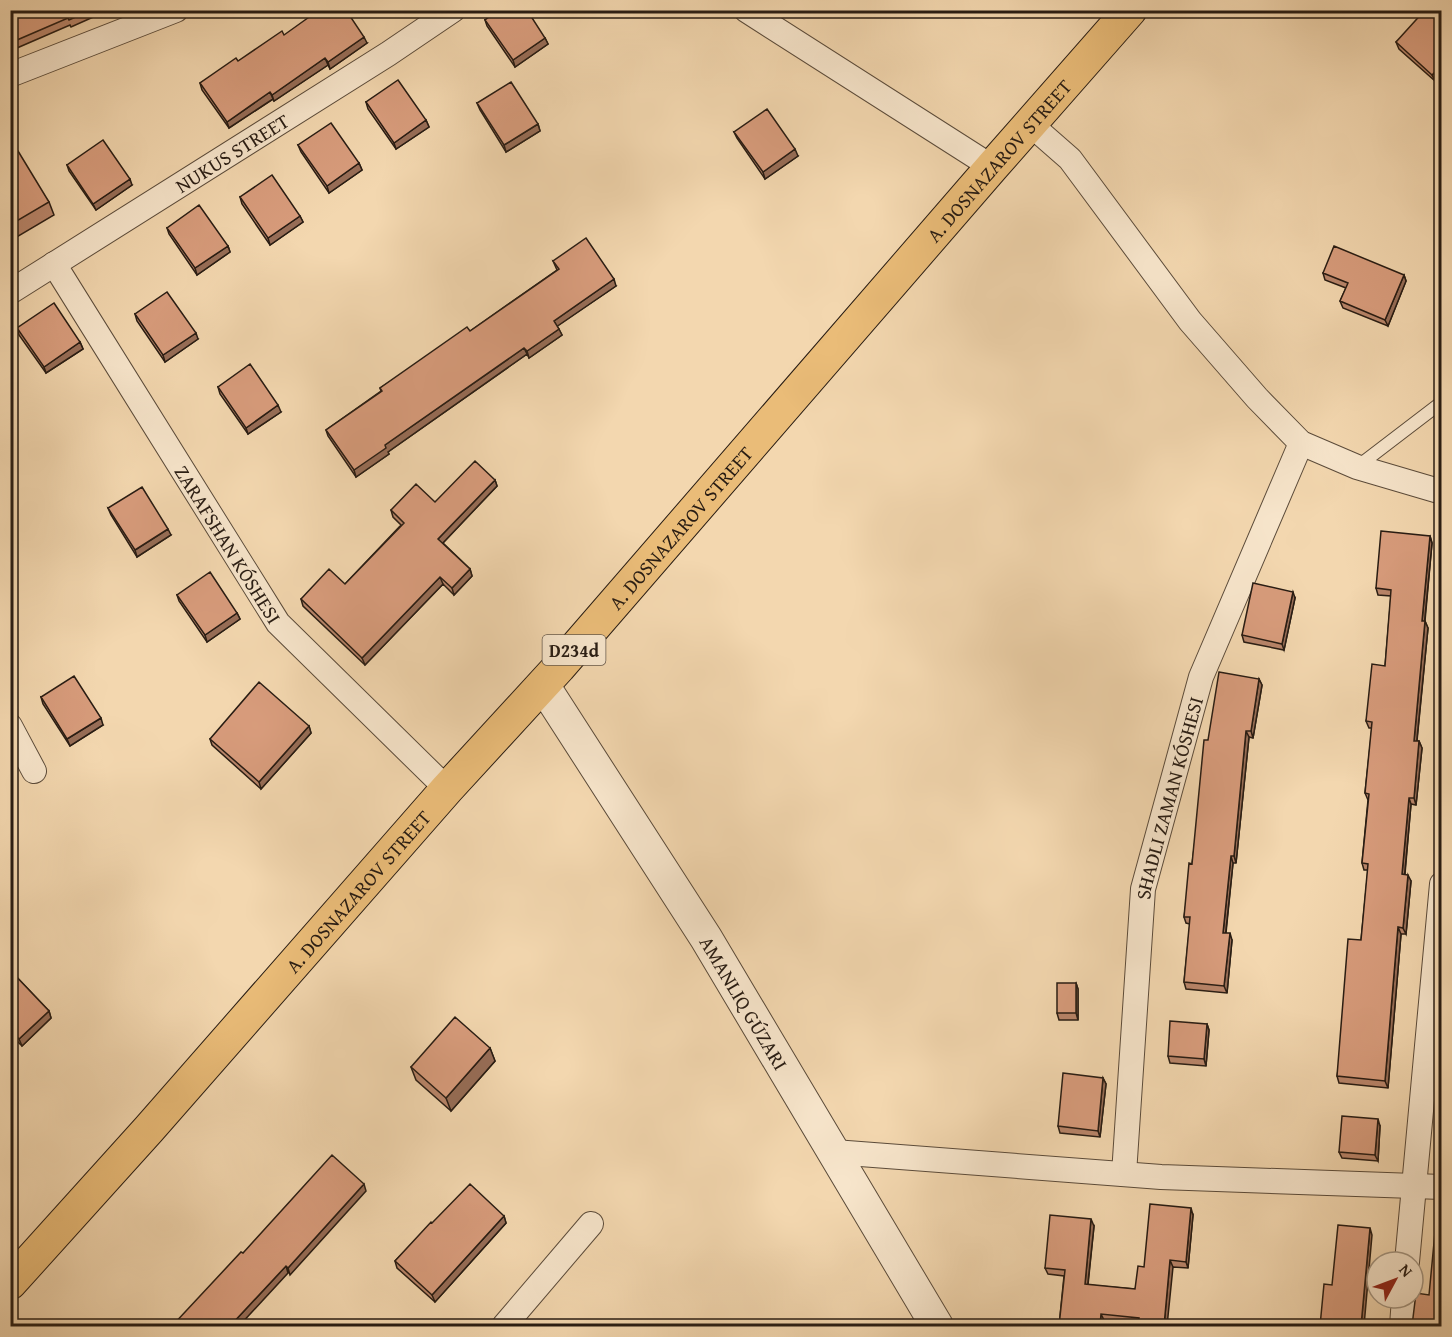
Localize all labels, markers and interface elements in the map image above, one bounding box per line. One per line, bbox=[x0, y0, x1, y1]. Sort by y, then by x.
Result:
street label: A. DOSNAZAROV STREET bbox=[919, 72, 1078, 248]
street label: NUKUS STREET bbox=[169, 106, 294, 199]
street label: A. DOSNAZAROV STREET bbox=[601, 439, 759, 615]
street label: ZARAFSHAN KÓSHESI bbox=[168, 459, 289, 629]
road number: D234d bbox=[542, 635, 606, 665]
street label: SHADLI ZAMAN KÓSHESI bbox=[1128, 693, 1210, 900]
street label: A. DOSNAZAROV STREET bbox=[278, 803, 437, 979]
street label: AMANLIQ GÚZARI bbox=[693, 930, 796, 1075]
north arrow bbox=[1365, 1250, 1425, 1310]
text: N bbox=[1394, 1258, 1419, 1282]

